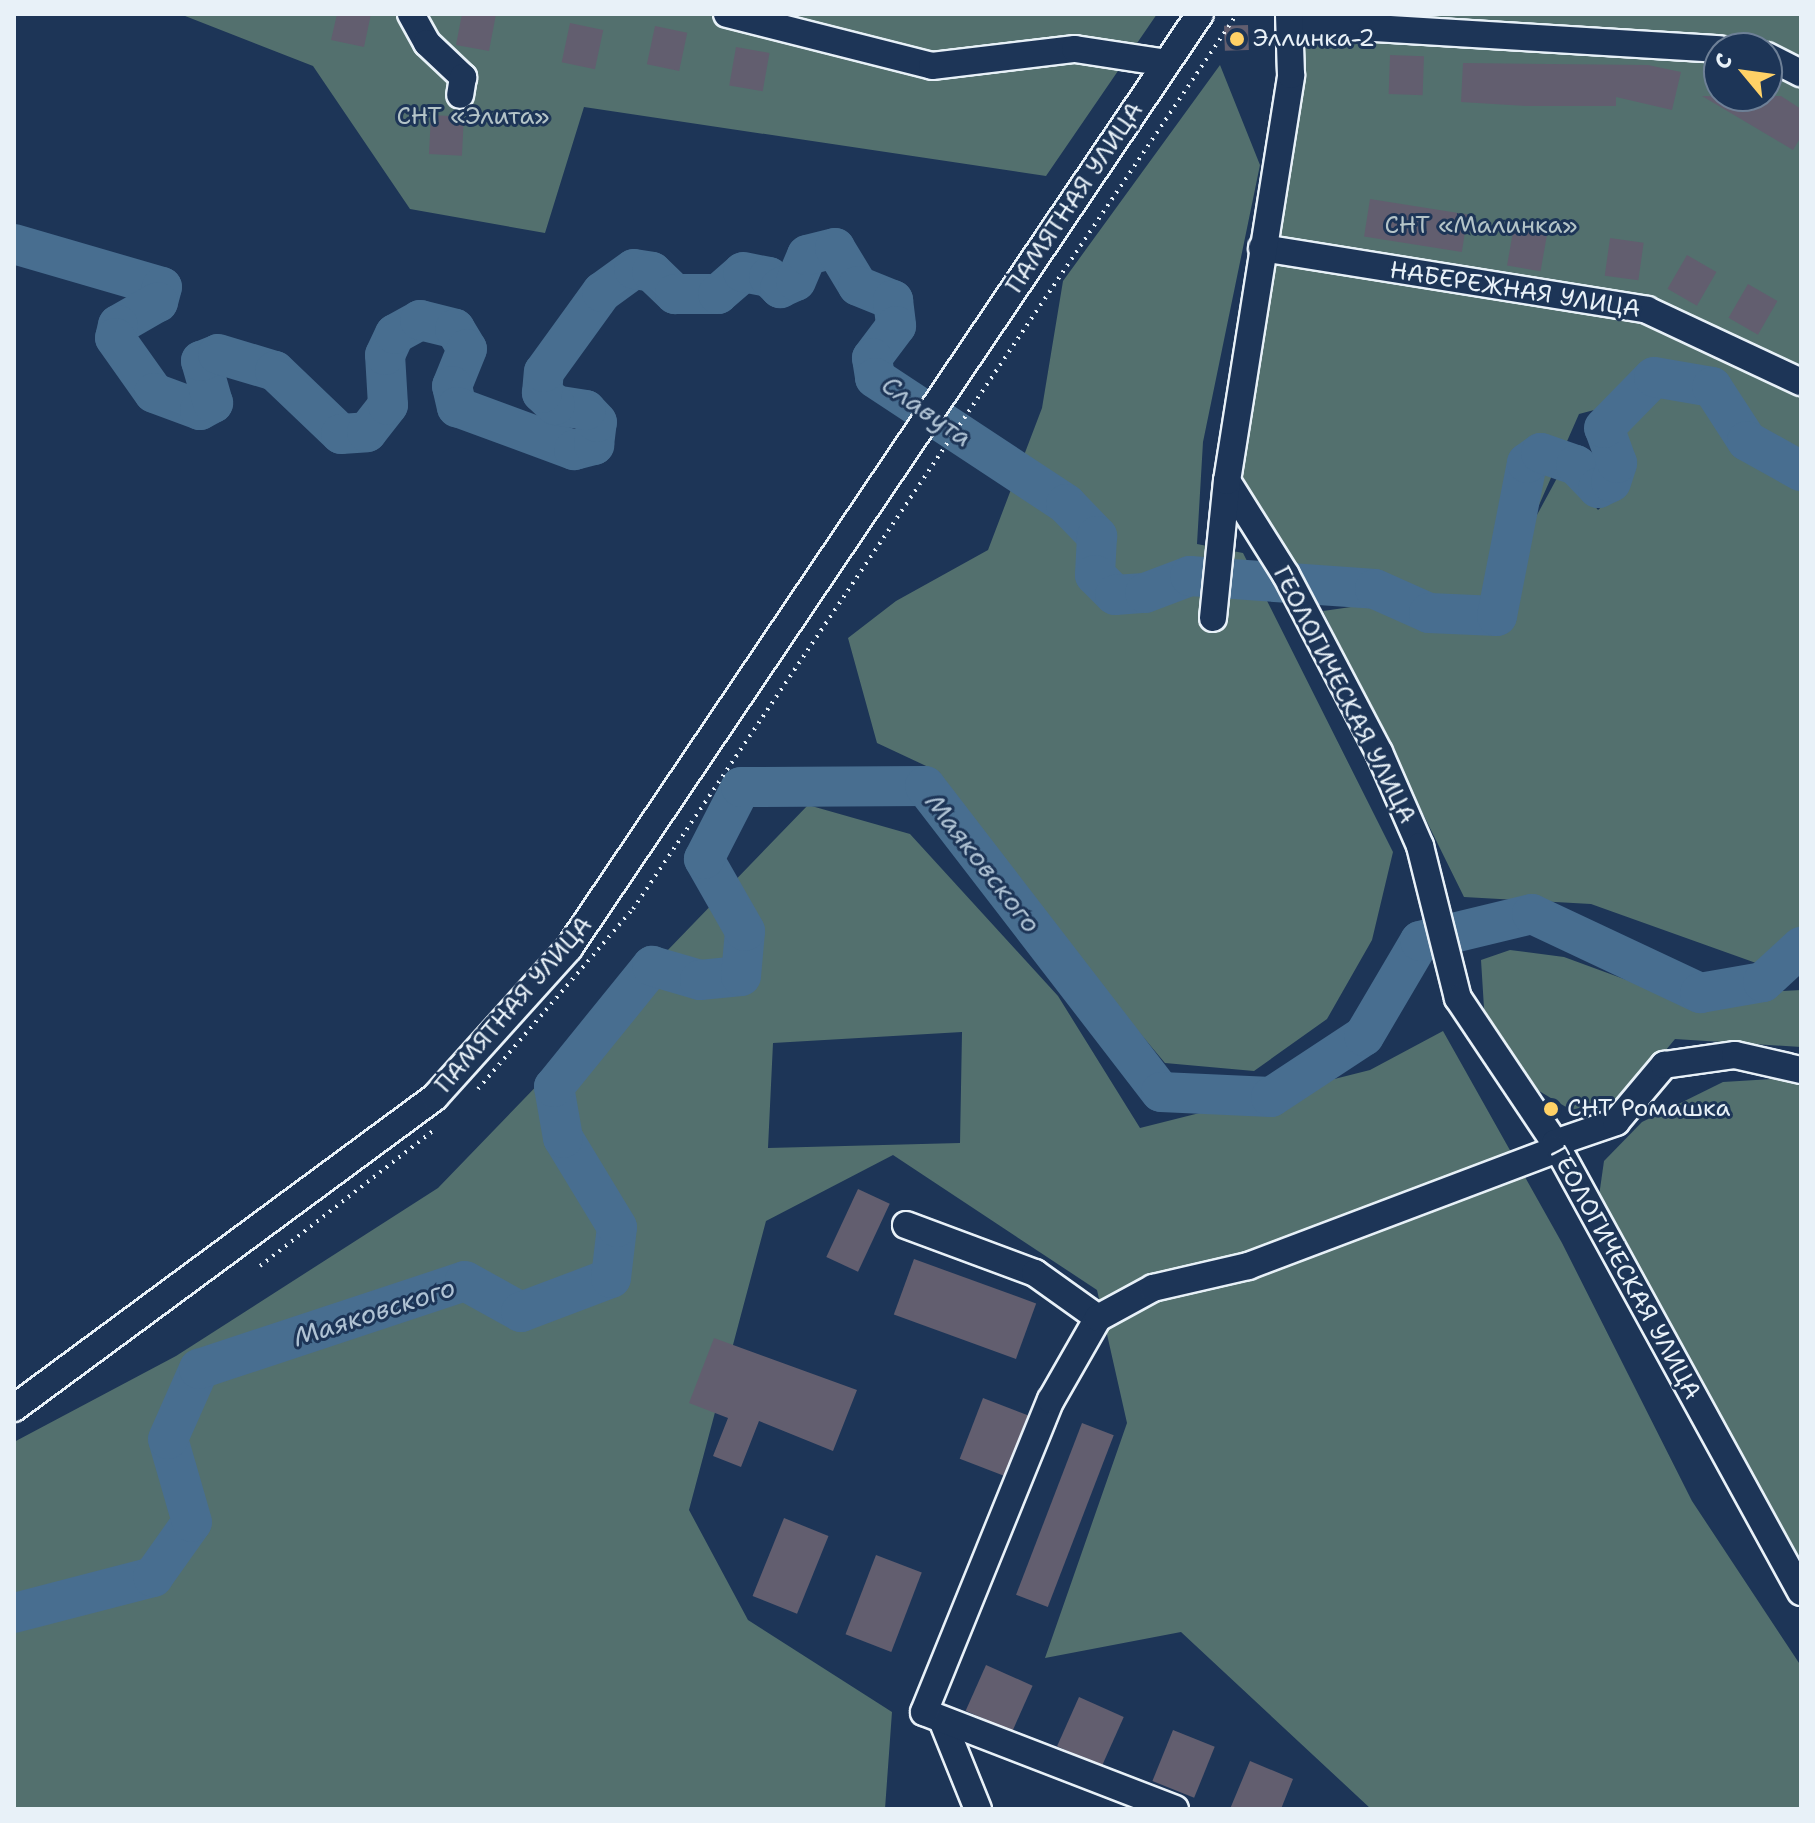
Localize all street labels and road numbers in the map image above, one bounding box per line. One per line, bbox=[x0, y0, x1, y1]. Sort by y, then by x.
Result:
street label: ПАМЯТНАЯ УЛИЦА bbox=[1000, 97, 1150, 299]
street label: НАБЕРЕЖНАЯ УЛИЦА bbox=[1388, 256, 1642, 324]
street label: ГЕОЛОГИЧЕСКАЯ УЛИЦА bbox=[1266, 561, 1422, 829]
street label: ПАМЯТНАЯ УЛИЦА bbox=[430, 911, 598, 1099]
street label: ГЕОЛОГИЧЕСКАЯ УЛИЦА bbox=[1543, 1141, 1707, 1405]

